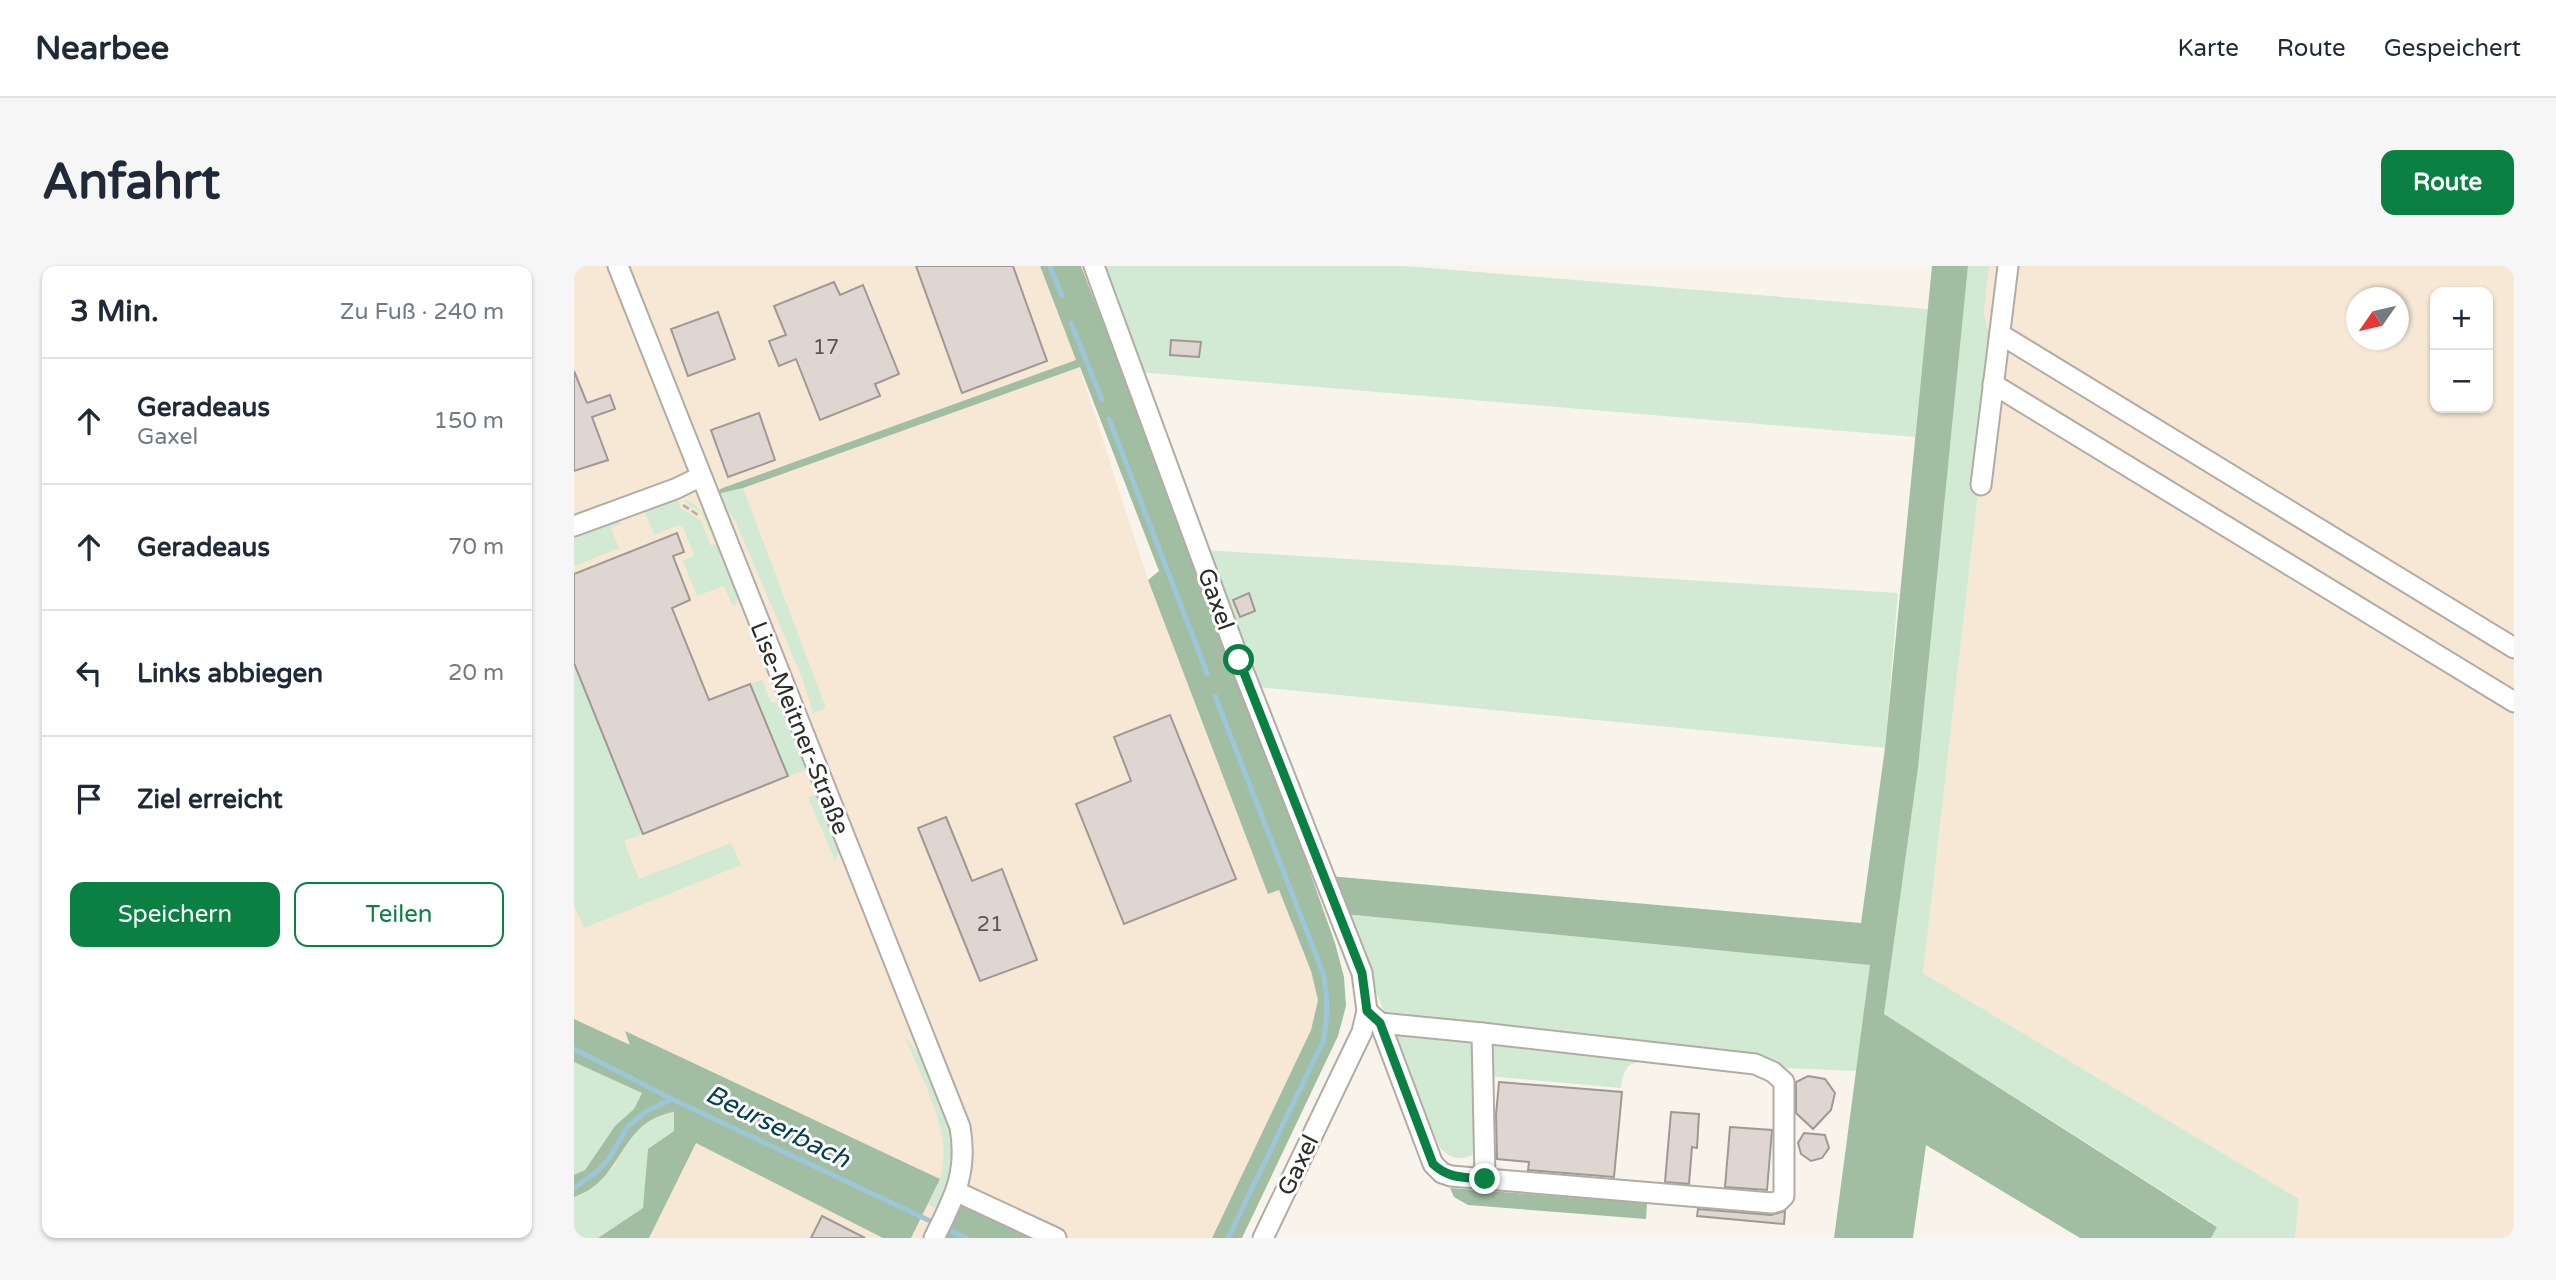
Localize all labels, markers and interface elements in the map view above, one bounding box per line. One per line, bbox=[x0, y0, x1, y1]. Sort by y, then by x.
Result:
text: Nearbee bbox=[35, 29, 169, 68]
text: Karte bbox=[2177, 34, 2239, 63]
text: Route bbox=[2277, 34, 2346, 63]
text: Gespeichert bbox=[2384, 34, 2521, 63]
button: Route bbox=[2381, 150, 2514, 215]
text: Anfahrt bbox=[42, 153, 220, 212]
north arrow bbox=[2346, 287, 2409, 350]
map controls bbox=[2430, 287, 2493, 413]
button: + bbox=[2430, 287, 2493, 350]
text: 3 Min. bbox=[70, 293, 159, 330]
text: Zu Fuß · 240 m bbox=[340, 298, 504, 326]
house number: 17 bbox=[813, 335, 839, 360]
button: − bbox=[2430, 350, 2493, 413]
text: Geradeaus bbox=[137, 392, 270, 423]
icon: ahead bbox=[70, 402, 108, 440]
text: 150 m bbox=[434, 407, 504, 435]
text: Gaxel bbox=[137, 423, 198, 451]
icon: ahead bbox=[70, 528, 108, 566]
text: Geradeaus bbox=[137, 532, 270, 563]
text: 70 m bbox=[448, 533, 504, 561]
street label: Gaxel bbox=[1191, 564, 1240, 634]
street label: Lise-Meitner-Straße bbox=[744, 617, 856, 839]
route start bbox=[1223, 644, 1254, 675]
icon: left bbox=[70, 654, 108, 692]
text: Links abbiegen bbox=[137, 658, 323, 689]
text: 20 m bbox=[448, 659, 504, 687]
icon: arrive bbox=[70, 780, 108, 818]
text: Ziel erreicht bbox=[137, 784, 283, 815]
button: Speichern bbox=[70, 882, 280, 947]
button: Teilen bbox=[294, 882, 504, 947]
house number: 21 bbox=[977, 912, 1003, 937]
water label: Beurserbach bbox=[701, 1078, 856, 1175]
street label: Gaxel bbox=[1271, 1130, 1325, 1200]
route end bbox=[1469, 1163, 1500, 1194]

